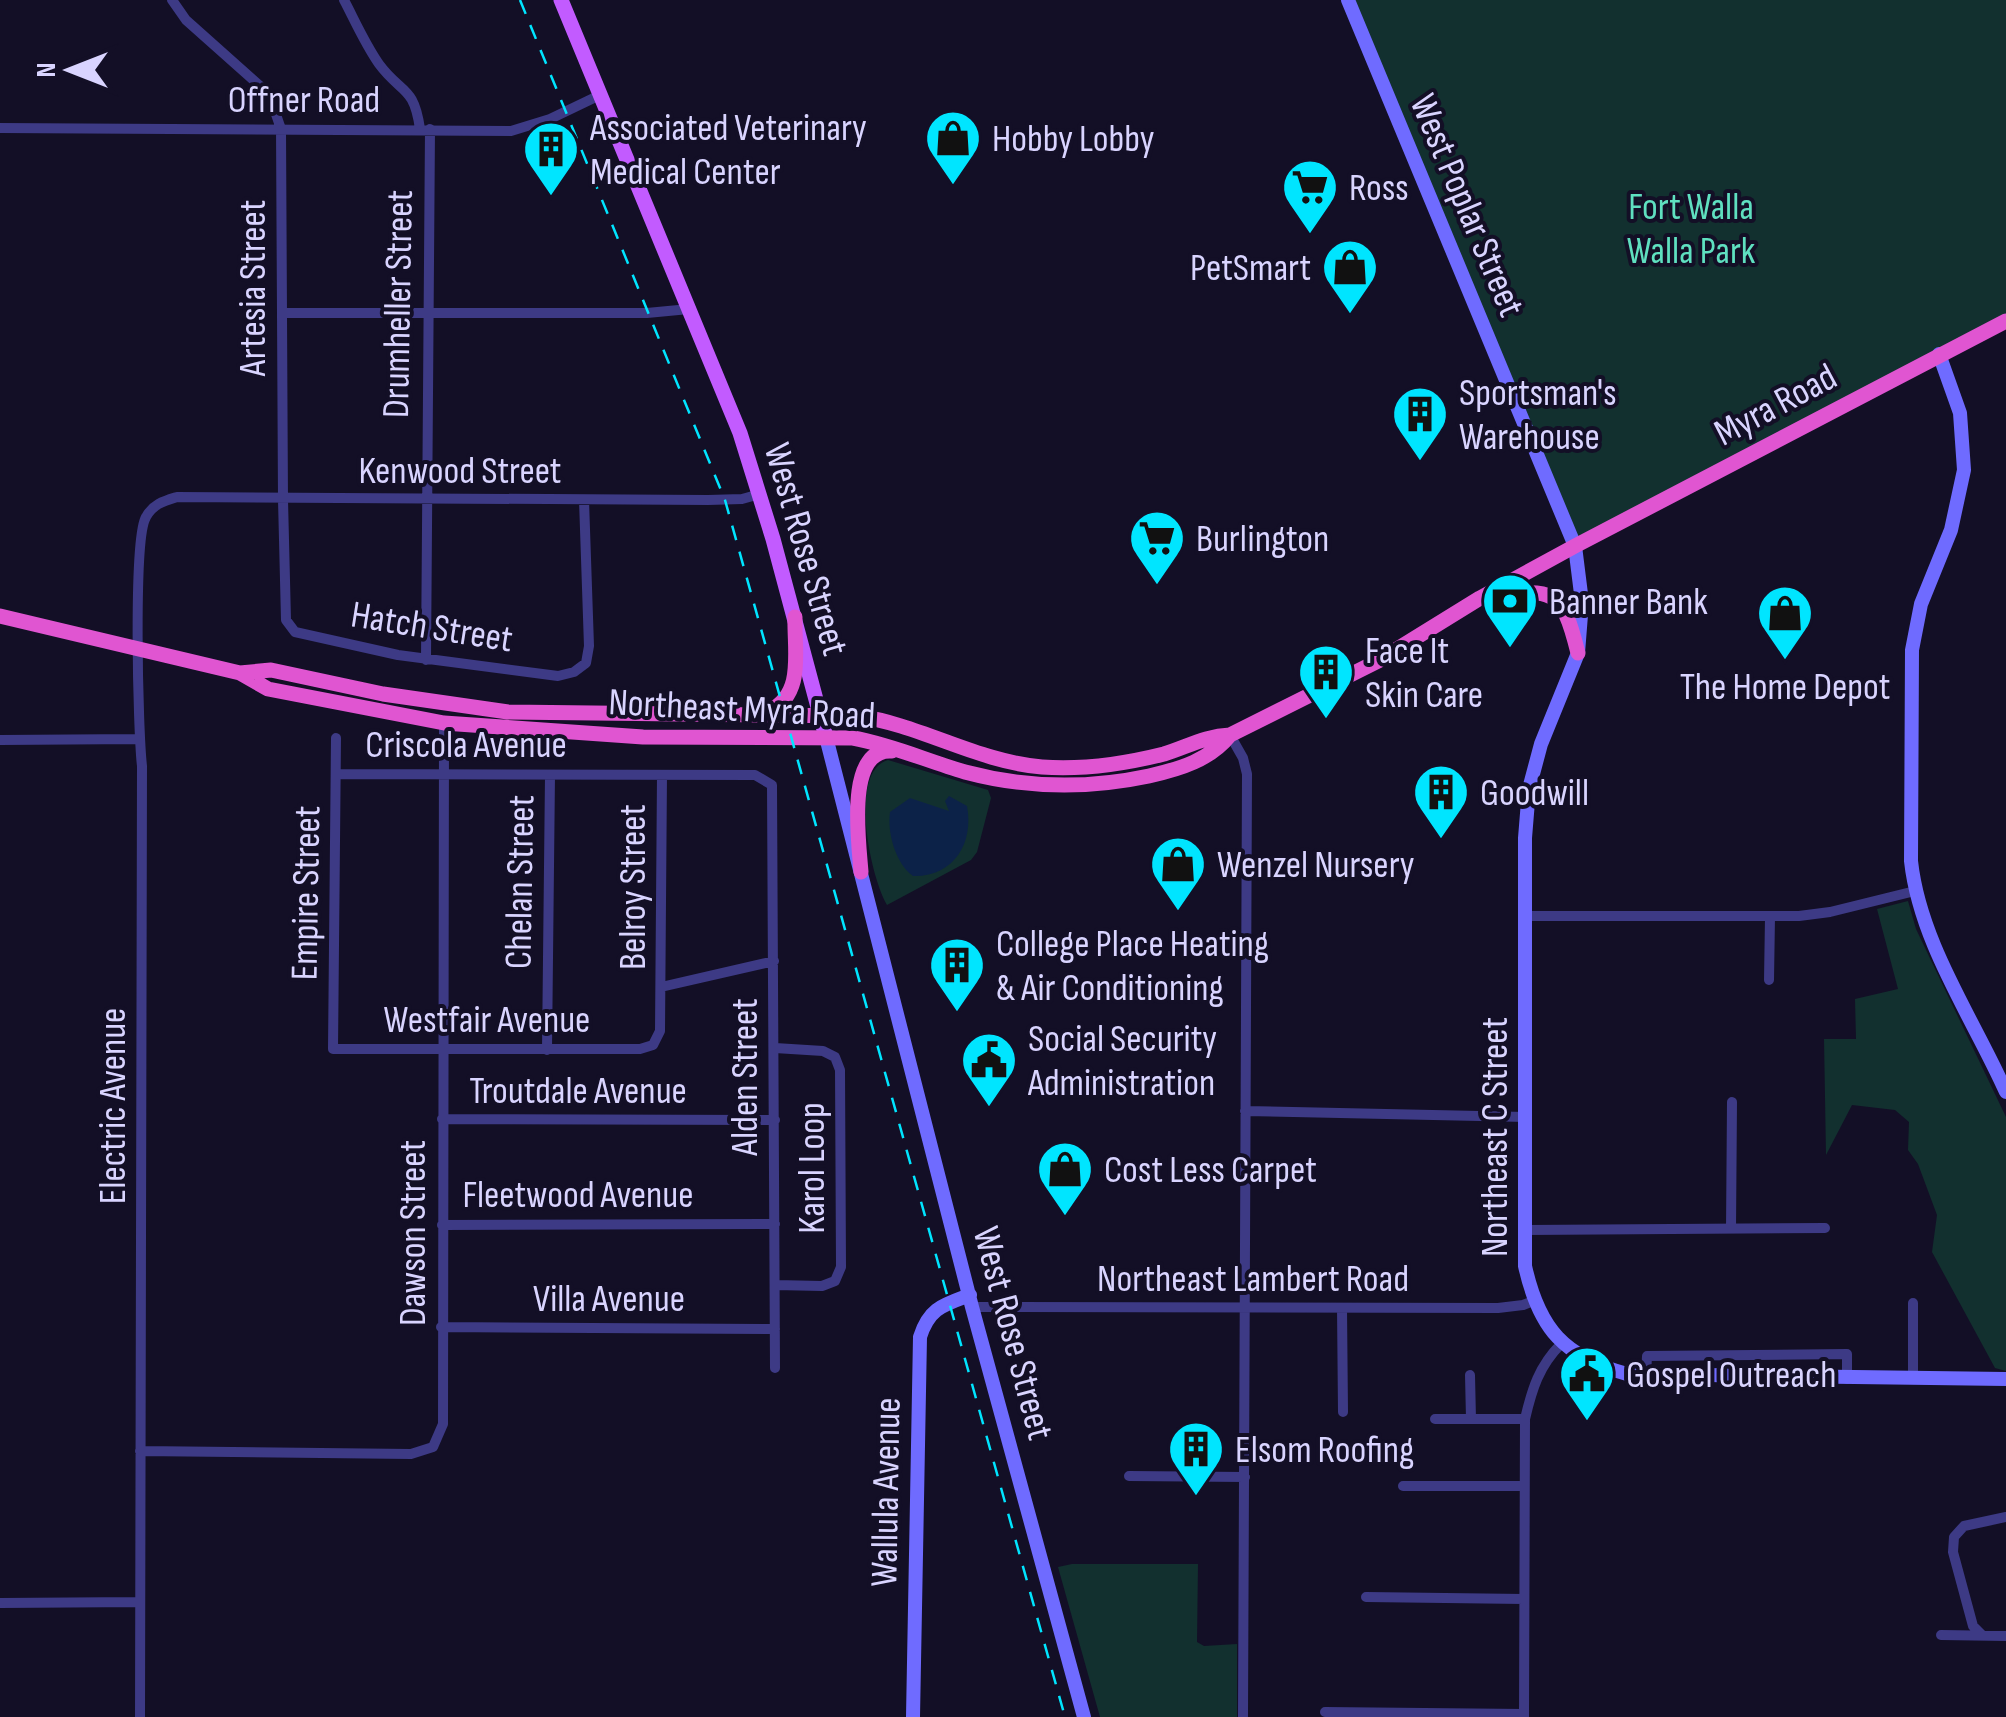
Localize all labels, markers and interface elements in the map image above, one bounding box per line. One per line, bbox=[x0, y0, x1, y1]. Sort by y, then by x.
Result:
north arrow bbox=[20, 20, 120, 120]
text: N bbox=[30, 63, 63, 77]
street label: Offner Road bbox=[228, 78, 380, 123]
street label: West Poplar Street bbox=[1400, 88, 1534, 323]
place label: Associated Veterinary Medical Center bbox=[589, 106, 867, 195]
shop icon: Hobby Lobby bbox=[923, 108, 983, 187]
place label: Hobby Lobby bbox=[992, 117, 1155, 162]
building icon: Associated Veterinary Medical Center bbox=[521, 119, 581, 198]
supermarket icon: Ross bbox=[1280, 157, 1340, 236]
place label: Ross bbox=[1349, 166, 1409, 211]
park label: Fort Walla Walla Park bbox=[1627, 185, 1756, 274]
street label: Drumheller Street bbox=[374, 190, 423, 418]
street label: Artesia Street bbox=[231, 200, 276, 377]
shop icon: PetSmart bbox=[1320, 237, 1380, 316]
place label: PetSmart bbox=[1190, 246, 1311, 291]
street label: Myra Road bbox=[1707, 355, 1844, 456]
place label: Sportsman's Warehouse bbox=[1459, 371, 1617, 460]
building icon: Sportsman's Warehouse bbox=[1390, 384, 1450, 463]
street label: West Rose Street bbox=[754, 438, 857, 661]
street label: Kenwood Street bbox=[359, 449, 561, 494]
supermarket icon: Burlington bbox=[1127, 508, 1187, 587]
place label: Burlington bbox=[1196, 517, 1329, 562]
bank icon: Banner Bank bbox=[1480, 571, 1540, 650]
place label: Banner Bank bbox=[1549, 580, 1708, 625]
shop icon: The Home Depot bbox=[1755, 583, 1815, 662]
street label: Hatch Street bbox=[348, 593, 516, 662]
place label: Face It Skin Care bbox=[1365, 629, 1483, 718]
building icon: Face It Skin Care bbox=[1296, 642, 1356, 721]
place label: The Home Depot bbox=[1680, 665, 1890, 710]
street label: Northeast Myra Road bbox=[607, 680, 876, 739]
street label: Criscola Avenue bbox=[365, 723, 567, 768]
building icon: Goodwill bbox=[1411, 762, 1471, 841]
place label: Goodwill bbox=[1480, 771, 1589, 816]
street label: Chelan Street bbox=[496, 795, 545, 969]
street label: Belroy Street bbox=[611, 804, 656, 970]
street label: Empire Street bbox=[282, 805, 331, 981]
shop icon: Wenzel Nursery bbox=[1148, 834, 1208, 913]
place label: Wenzel Nursery bbox=[1217, 843, 1415, 888]
place label: College Place Heating & Air Conditioning bbox=[996, 922, 1269, 1011]
building icon: College Place Heating & Air Conditioning bbox=[927, 935, 987, 1014]
street label: Westfair Avenue bbox=[384, 998, 590, 1043]
street label: Alden Street bbox=[723, 998, 768, 1157]
street label: Electric Avenue bbox=[91, 1008, 136, 1204]
place label: Social Security Administration bbox=[1027, 1017, 1217, 1106]
street label: Northeast C Street bbox=[1473, 1017, 1518, 1257]
public building icon: Social Security Administration bbox=[959, 1030, 1019, 1109]
street label: Troutdale Avenue bbox=[469, 1069, 687, 1114]
street label: Karol Loop bbox=[790, 1102, 835, 1234]
shop icon: Cost Less Carpet bbox=[1035, 1139, 1095, 1218]
street label: Dawson Street bbox=[391, 1140, 436, 1326]
place label: Cost Less Carpet bbox=[1104, 1148, 1317, 1193]
street label: Fleetwood Avenue bbox=[462, 1173, 694, 1218]
street label: West Rose Street bbox=[963, 1222, 1063, 1445]
street label: Northeast Lambert Road bbox=[1097, 1257, 1409, 1302]
street label: Villa Avenue bbox=[533, 1277, 685, 1322]
public building icon: Gospel Outreach bbox=[1557, 1344, 1617, 1423]
place label: Gospel Outreach bbox=[1626, 1353, 1836, 1398]
street label: Wallula Avenue bbox=[862, 1397, 911, 1587]
building icon: Elsom Roofing bbox=[1166, 1419, 1226, 1498]
place label: Elsom Roofing bbox=[1235, 1428, 1414, 1473]

